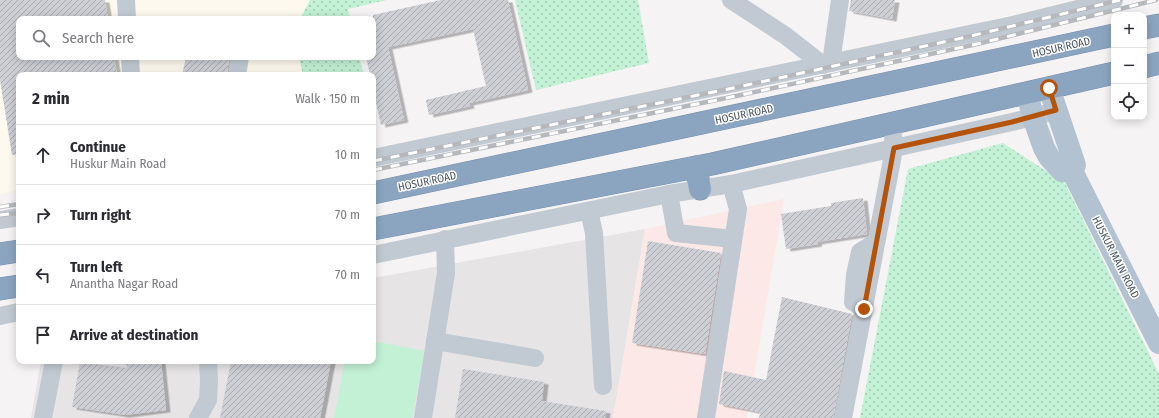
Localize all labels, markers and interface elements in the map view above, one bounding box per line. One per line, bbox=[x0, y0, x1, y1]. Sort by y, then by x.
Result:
map controls bbox=[1111, 12, 1147, 120]
button: + bbox=[1111, 12, 1147, 48]
search box bbox=[16, 16, 376, 60]
icon: search bbox=[30, 27, 52, 49]
text: Search here bbox=[62, 29, 134, 47]
street label: HOSUR ROAD bbox=[1031, 35, 1091, 60]
button: − bbox=[1111, 48, 1147, 84]
route start bbox=[1040, 79, 1058, 97]
button: locate bbox=[1111, 84, 1147, 120]
text: 2 min bbox=[32, 88, 70, 109]
text: Walk · 150 m bbox=[295, 91, 360, 106]
street label: HOSUR ROAD bbox=[714, 102, 774, 127]
text: Continue bbox=[70, 138, 126, 156]
icon: ahead bbox=[32, 144, 54, 166]
text: 10 m bbox=[335, 147, 360, 162]
text: Huskur Main Road bbox=[70, 156, 166, 171]
street label: HOSUR ROAD bbox=[397, 169, 457, 194]
icon: right bbox=[32, 204, 54, 226]
text: Turn right bbox=[70, 206, 131, 224]
text: 70 m bbox=[335, 207, 360, 222]
street label: HUSKUR MAIN ROAD bbox=[1089, 214, 1142, 300]
text: Turn left bbox=[70, 258, 123, 276]
icon: left bbox=[32, 264, 54, 286]
text: 70 m bbox=[335, 267, 360, 282]
text: Anantha Nagar Road bbox=[70, 276, 178, 291]
route end bbox=[855, 300, 873, 318]
icon: arrive bbox=[32, 324, 54, 346]
text: Arrive at destination bbox=[70, 326, 198, 344]

